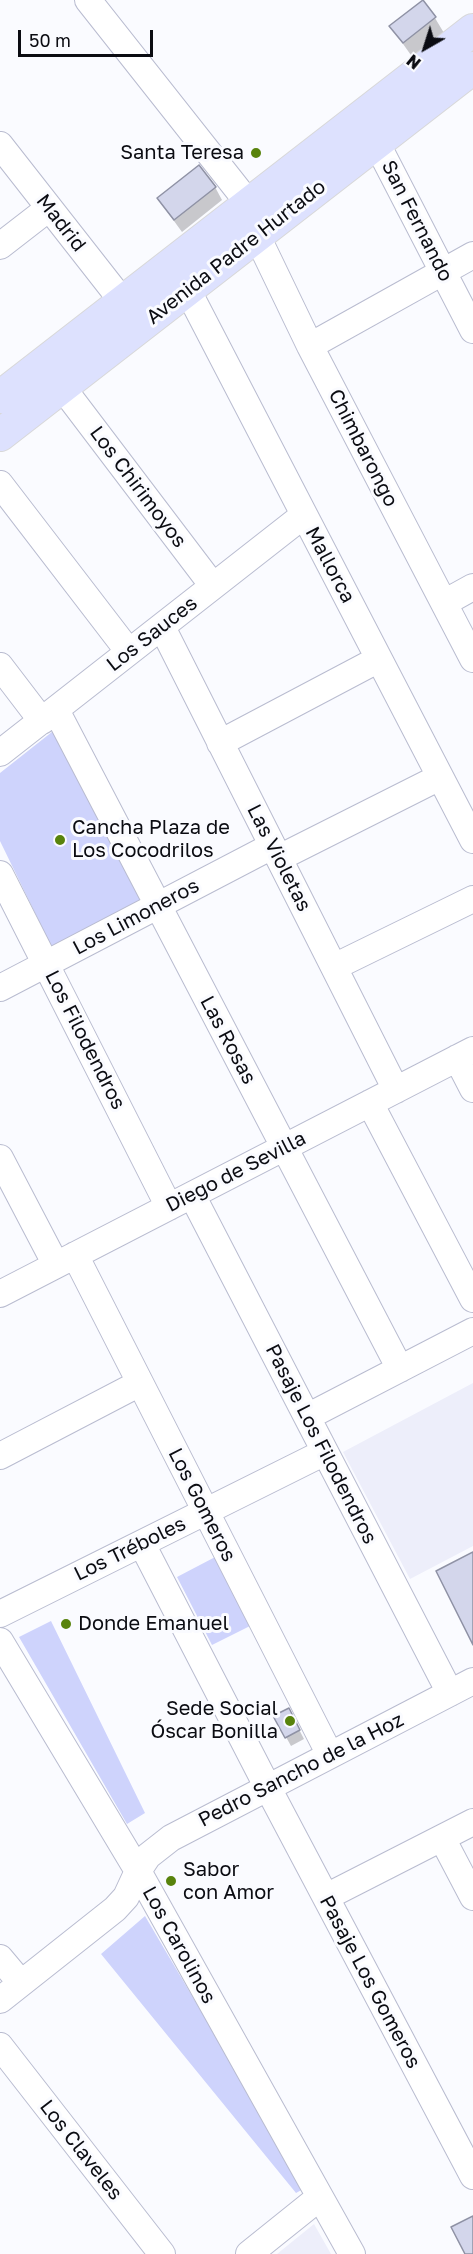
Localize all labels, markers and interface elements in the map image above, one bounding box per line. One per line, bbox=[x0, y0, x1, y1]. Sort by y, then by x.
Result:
scale bar bbox=[21, 18, 156, 56]
north arrow bbox=[395, 18, 455, 78]
text: 50 m bbox=[29, 29, 71, 51]
text: N bbox=[403, 50, 425, 74]
place label: Santa Teresa bbox=[120, 141, 244, 165]
marker: Santa Teresa bbox=[249, 146, 263, 160]
street label: San Fernando bbox=[376, 156, 458, 286]
street label: Avenida Padre Hurtado bbox=[142, 175, 330, 329]
street label: Madrid bbox=[31, 190, 91, 256]
street label: Chimbarongo bbox=[323, 385, 403, 511]
street label: Los Chirimoyos bbox=[85, 422, 191, 552]
street label: Mallorca bbox=[300, 523, 360, 607]
street label: Los Sauces bbox=[102, 591, 202, 677]
street label: Las Violetas bbox=[242, 800, 316, 916]
place label: Cancha Plaza de Los Cocodrilos bbox=[72, 816, 230, 863]
marker: Cancha Plaza de Los Cocodrilos bbox=[53, 833, 67, 847]
street label: Los Limoneros bbox=[69, 874, 203, 960]
street label: Los Filodendros bbox=[40, 966, 130, 1114]
street label: Las Rosas bbox=[195, 992, 261, 1088]
street label: Diego de Sevilla bbox=[162, 1126, 310, 1218]
street label: Pasaje Los Filodendros bbox=[260, 1340, 382, 1548]
street label: Los Gomeros bbox=[163, 1444, 241, 1566]
street label: Los Tréboles bbox=[70, 1512, 190, 1586]
place label: Donde Emanuel bbox=[78, 1612, 229, 1636]
marker: Donde Emanuel bbox=[59, 1617, 73, 1631]
place label: Sede Social Óscar Bonilla bbox=[150, 1697, 278, 1744]
street label: Pedro Sancho de la Hoz bbox=[194, 1708, 408, 1832]
marker: Sede Social Óscar Bonilla bbox=[283, 1714, 297, 1728]
place label: Sabor con Amor bbox=[183, 1858, 274, 1905]
marker: Sabor con Amor bbox=[164, 1874, 178, 1888]
street label: Los Carolinos bbox=[137, 1882, 221, 2008]
street label: Pasaje Los Gomeros bbox=[314, 1891, 426, 2073]
street label: Los Claveles bbox=[34, 2095, 128, 2205]

